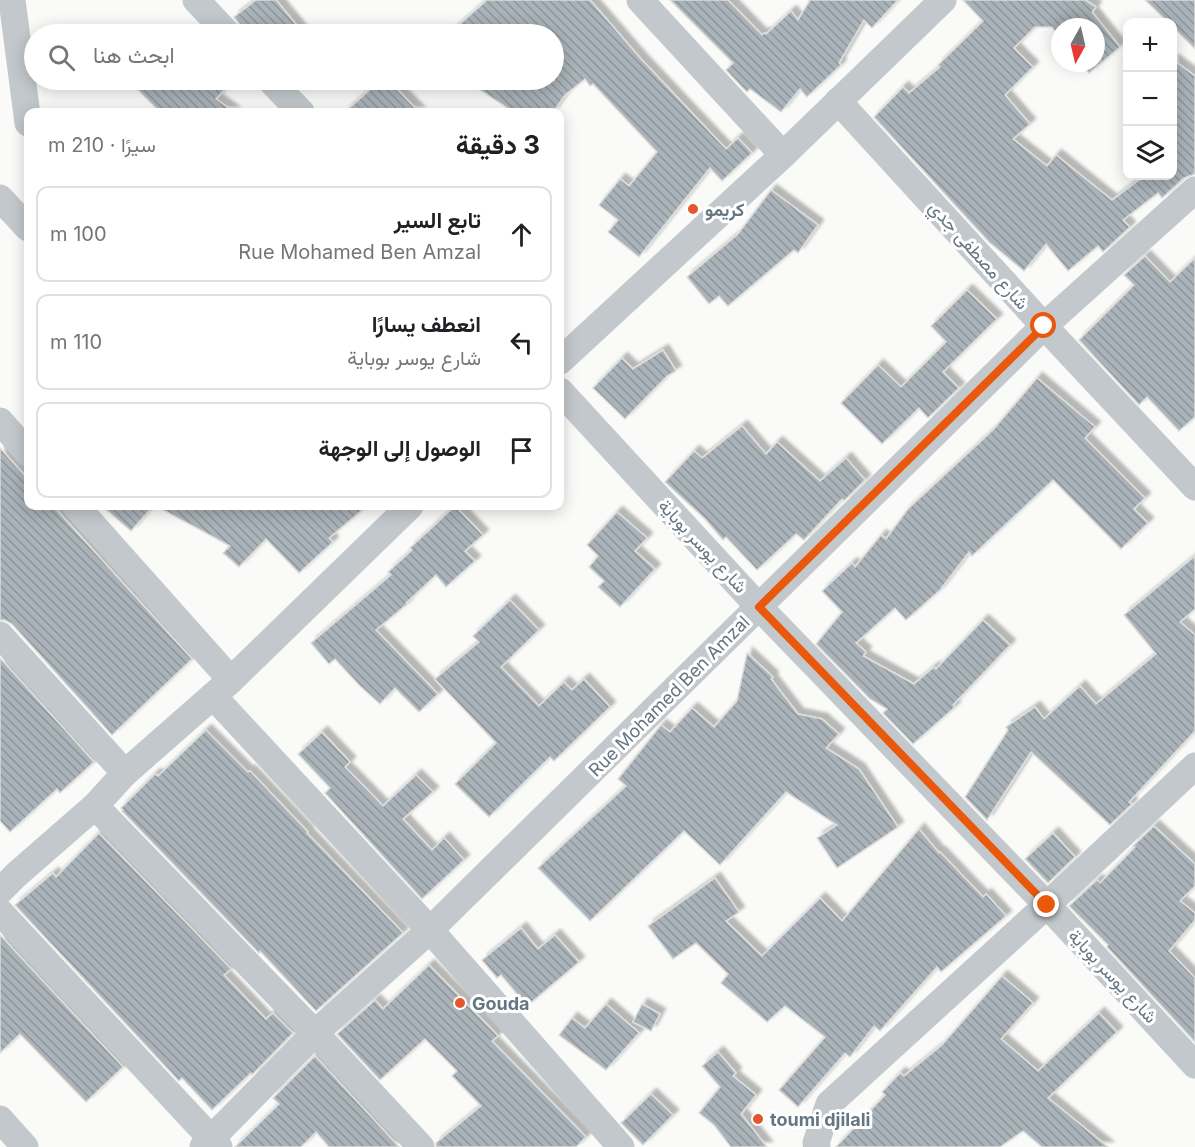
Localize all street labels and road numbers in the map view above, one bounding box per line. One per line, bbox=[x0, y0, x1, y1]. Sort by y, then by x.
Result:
street label: شارع مصطفى جدي bbox=[921, 197, 1033, 317]
street label: شارع يوسر بوباية bbox=[653, 495, 752, 599]
street label: Rue Mohamed Ben Amzal bbox=[584, 611, 754, 781]
street label: شارع يوسر بوباية bbox=[1063, 925, 1162, 1029]

